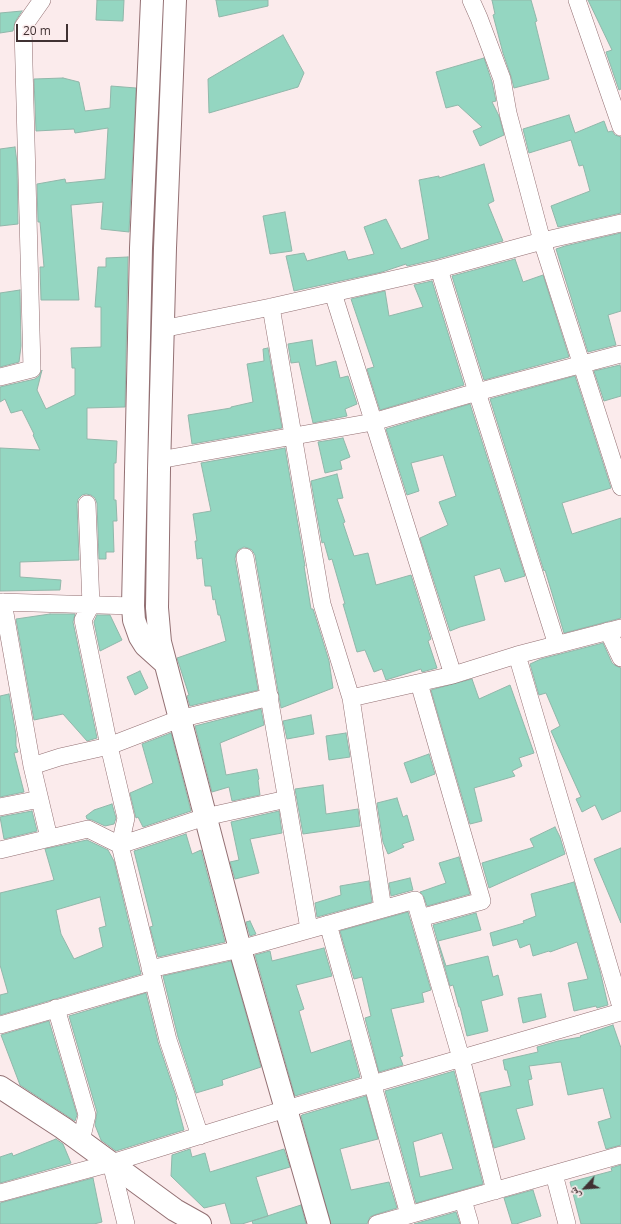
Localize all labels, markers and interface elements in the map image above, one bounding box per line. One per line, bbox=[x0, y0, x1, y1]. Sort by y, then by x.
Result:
scale bar bbox=[18, 16, 70, 42]
text: 20 m bbox=[23, 22, 51, 39]
north arrow bbox=[565, 1168, 605, 1208]
text: ش bbox=[564, 1185, 583, 1202]

